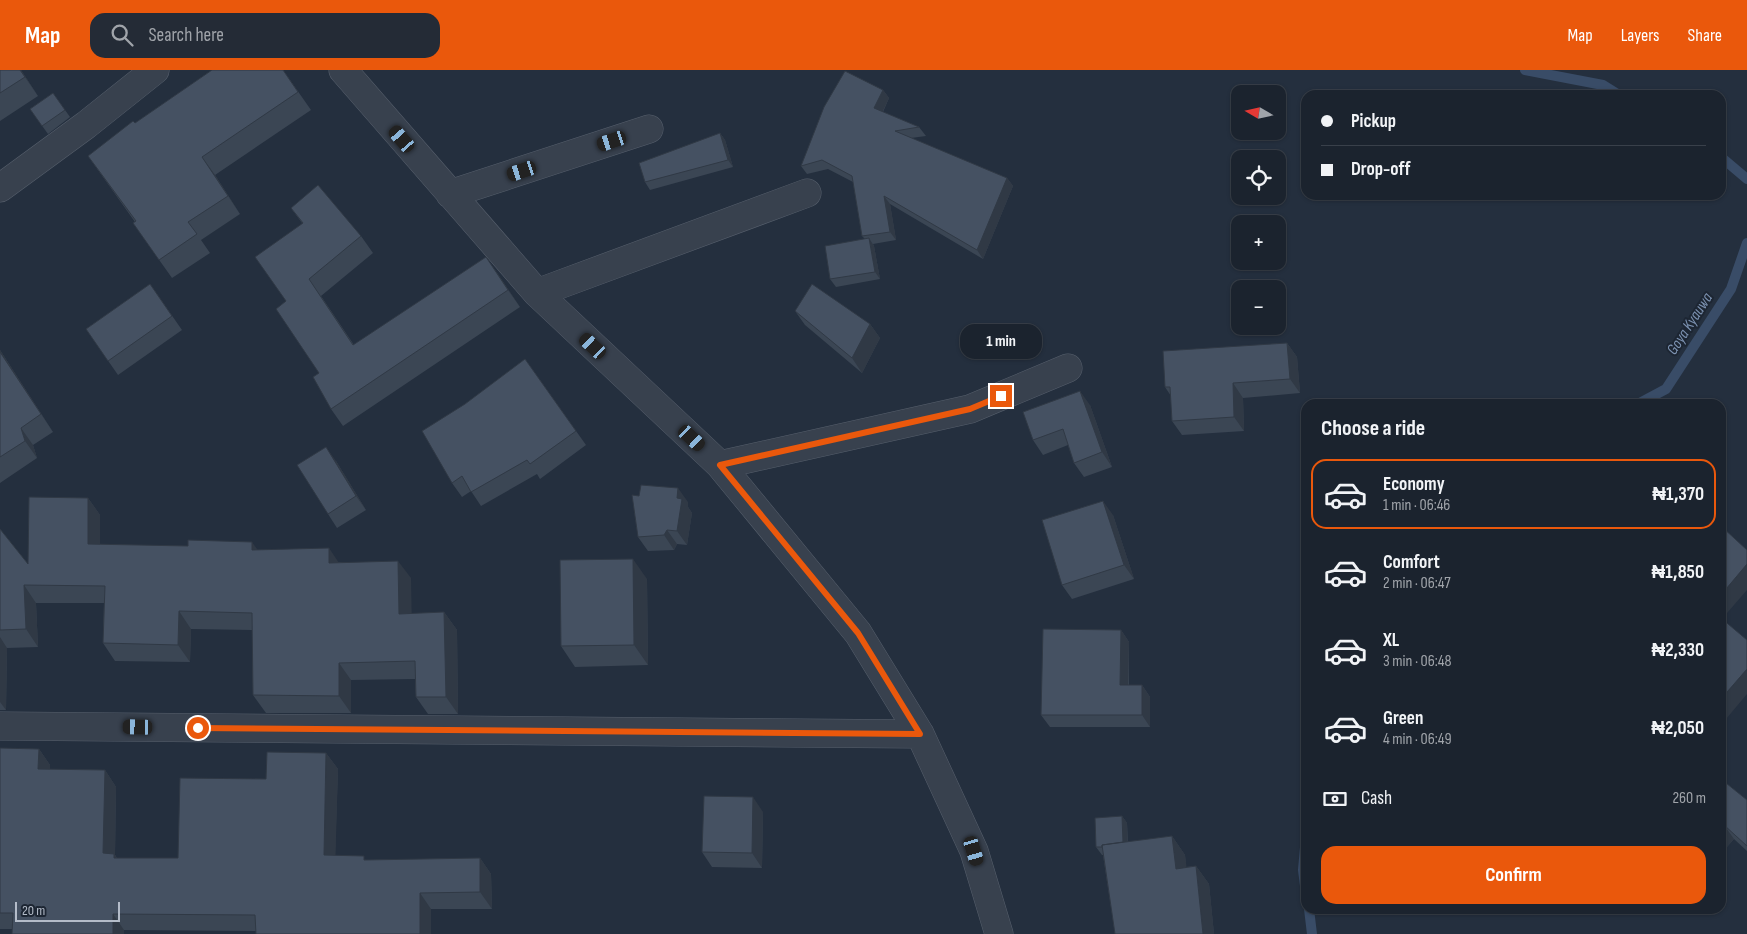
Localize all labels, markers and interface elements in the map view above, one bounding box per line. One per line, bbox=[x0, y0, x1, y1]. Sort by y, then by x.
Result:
search box bbox=[90, 13, 440, 58]
text: Map bbox=[25, 21, 60, 50]
icon: search bbox=[108, 21, 136, 49]
text: Search here bbox=[148, 24, 224, 47]
text: Map bbox=[1568, 25, 1593, 46]
text: Layers bbox=[1621, 25, 1660, 46]
text: Share bbox=[1688, 25, 1722, 46]
north arrow bbox=[1231, 85, 1286, 140]
map controls bbox=[1231, 85, 1286, 335]
text: Pickup bbox=[1351, 110, 1396, 133]
car bbox=[386, 123, 417, 155]
car bbox=[595, 129, 628, 153]
button: locate bbox=[1231, 150, 1286, 205]
text: Drop-off bbox=[1351, 158, 1411, 181]
car bbox=[505, 159, 538, 183]
button: + bbox=[1231, 215, 1286, 270]
button: − bbox=[1231, 280, 1286, 335]
water label: Goya Kyauwa bbox=[1663, 289, 1717, 359]
callout: 1 min bbox=[960, 324, 1042, 358]
car bbox=[576, 330, 609, 362]
text: 1 min bbox=[986, 332, 1016, 351]
route end bbox=[990, 385, 1012, 407]
text: Choose a ride bbox=[1321, 415, 1425, 442]
car bbox=[675, 422, 708, 454]
icon: car bbox=[1323, 472, 1368, 517]
text: Economy bbox=[1383, 473, 1445, 496]
text: ₦1,370 bbox=[1652, 483, 1704, 506]
text: 1 min · 06:46 bbox=[1383, 496, 1450, 515]
icon: car bbox=[1323, 550, 1368, 595]
text: Comfort bbox=[1383, 551, 1440, 574]
text: ₦1,850 bbox=[1652, 561, 1704, 584]
text: 2 min · 06:47 bbox=[1383, 574, 1451, 593]
icon: car bbox=[1323, 628, 1368, 673]
text: XL bbox=[1383, 629, 1399, 652]
text: ₦2,330 bbox=[1652, 639, 1704, 662]
text: 3 min · 06:48 bbox=[1383, 652, 1452, 671]
icon: car bbox=[1323, 706, 1368, 751]
text: Green bbox=[1383, 707, 1423, 730]
route start bbox=[187, 717, 209, 739]
text: ₦2,050 bbox=[1651, 717, 1704, 740]
car bbox=[122, 719, 153, 735]
text: 4 min · 06:49 bbox=[1383, 730, 1452, 749]
icon: cash bbox=[1321, 785, 1349, 813]
text: Cash bbox=[1361, 787, 1392, 810]
text: 260 m bbox=[1672, 789, 1706, 808]
car bbox=[962, 834, 985, 868]
button: Confirm bbox=[1321, 846, 1706, 904]
scale bar bbox=[15, 899, 120, 922]
text: 20 m bbox=[22, 902, 45, 919]

